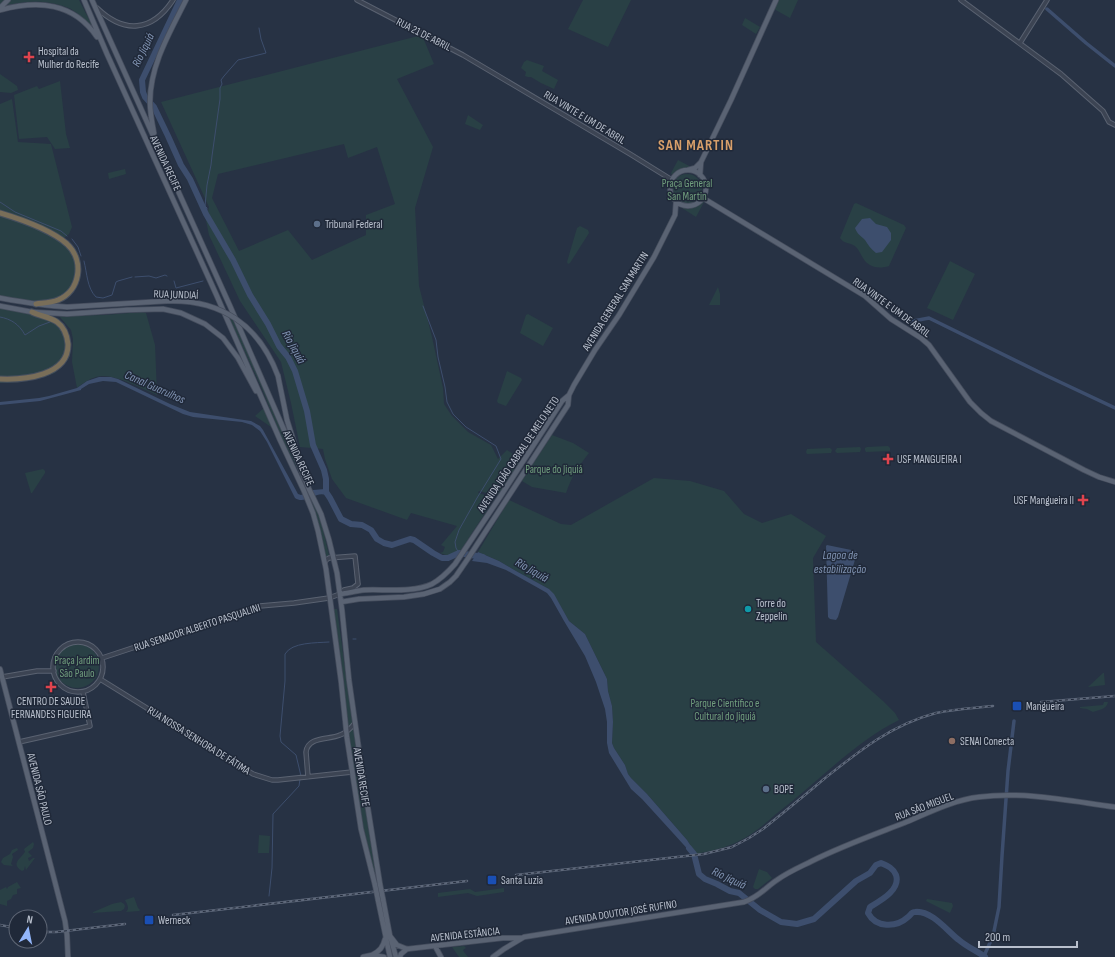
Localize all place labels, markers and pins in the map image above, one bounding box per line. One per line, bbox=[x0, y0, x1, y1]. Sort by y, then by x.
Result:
place label: Hospital da Mulher do Recife bbox=[38, 45, 99, 71]
marker: Hospital da Mulher do Recife bbox=[23, 51, 35, 63]
place label: Tribunal Federal bbox=[325, 218, 382, 231]
marker: Tribunal Federal bbox=[312, 219, 322, 229]
marker: USF MANGUEIRA I bbox=[882, 453, 894, 465]
place label: USF MANGUEIRA I bbox=[897, 453, 961, 466]
place label: USF Mangueira II bbox=[1013, 494, 1074, 507]
marker: USF Mangueira II bbox=[1077, 494, 1089, 506]
place label: Torre do Zeppelin bbox=[756, 597, 788, 623]
marker: Torre do Zeppelin bbox=[743, 604, 753, 614]
marker: CENTRO DE SAUDE FERNANDES FIGUEIRA bbox=[45, 681, 57, 693]
place label: CENTRO DE SAUDE FERNANDES FIGUEIRA bbox=[11, 695, 91, 721]
marker: Mangueira bbox=[1011, 700, 1023, 712]
place label: Mangueira bbox=[1026, 700, 1064, 713]
place label: SENAI Conecta bbox=[960, 735, 1014, 748]
marker: SENAI Conecta bbox=[947, 736, 957, 746]
place label: BOPE bbox=[774, 783, 794, 796]
marker: BOPE bbox=[761, 784, 771, 794]
marker: Santa Luzia bbox=[486, 874, 498, 886]
place label: Santa Luzia bbox=[501, 874, 543, 887]
marker: Werneck bbox=[143, 914, 155, 926]
place label: Werneck bbox=[158, 914, 191, 927]

